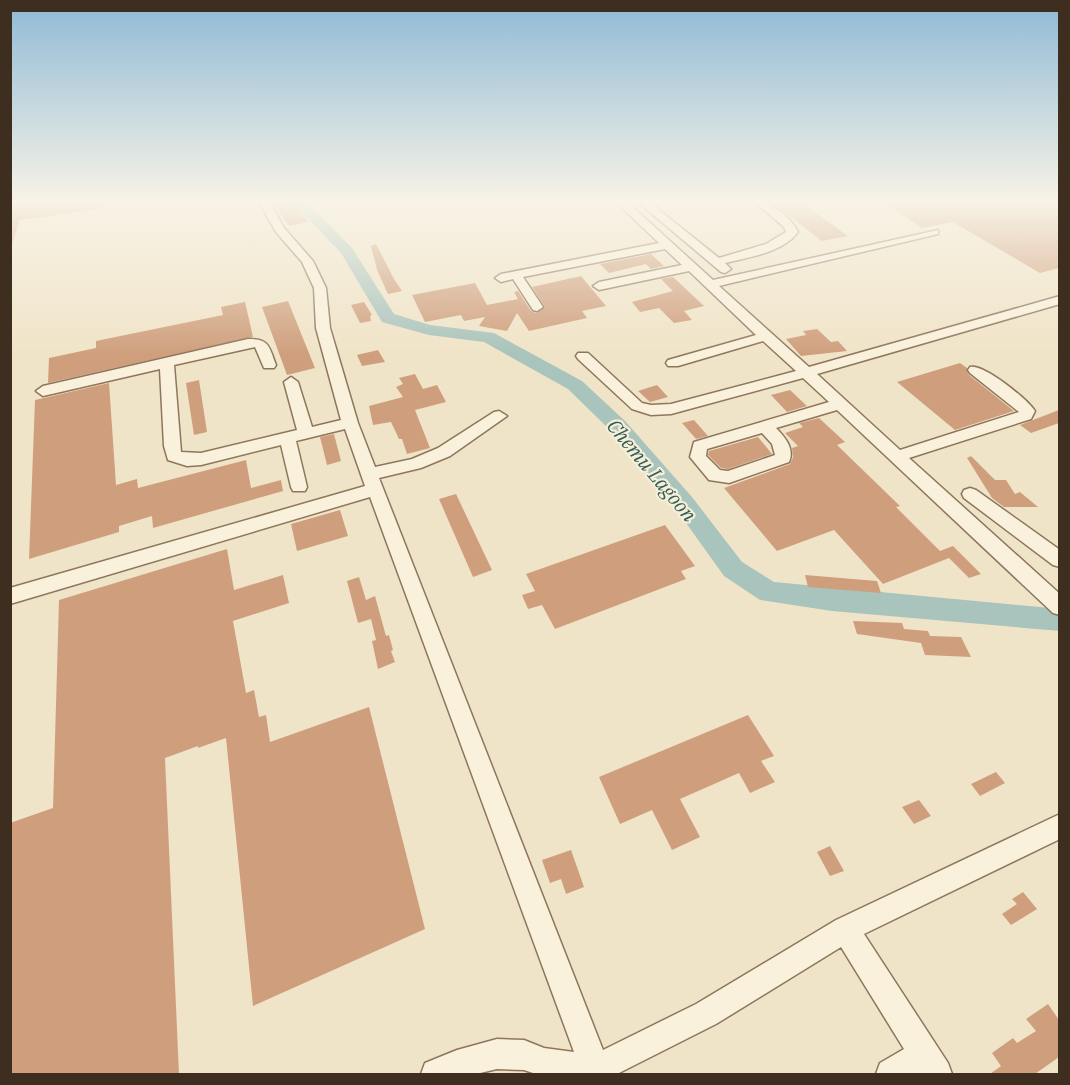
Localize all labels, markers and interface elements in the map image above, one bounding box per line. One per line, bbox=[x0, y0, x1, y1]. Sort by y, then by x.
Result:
water label: Chemu Lagoon bbox=[601, 413, 703, 527]

